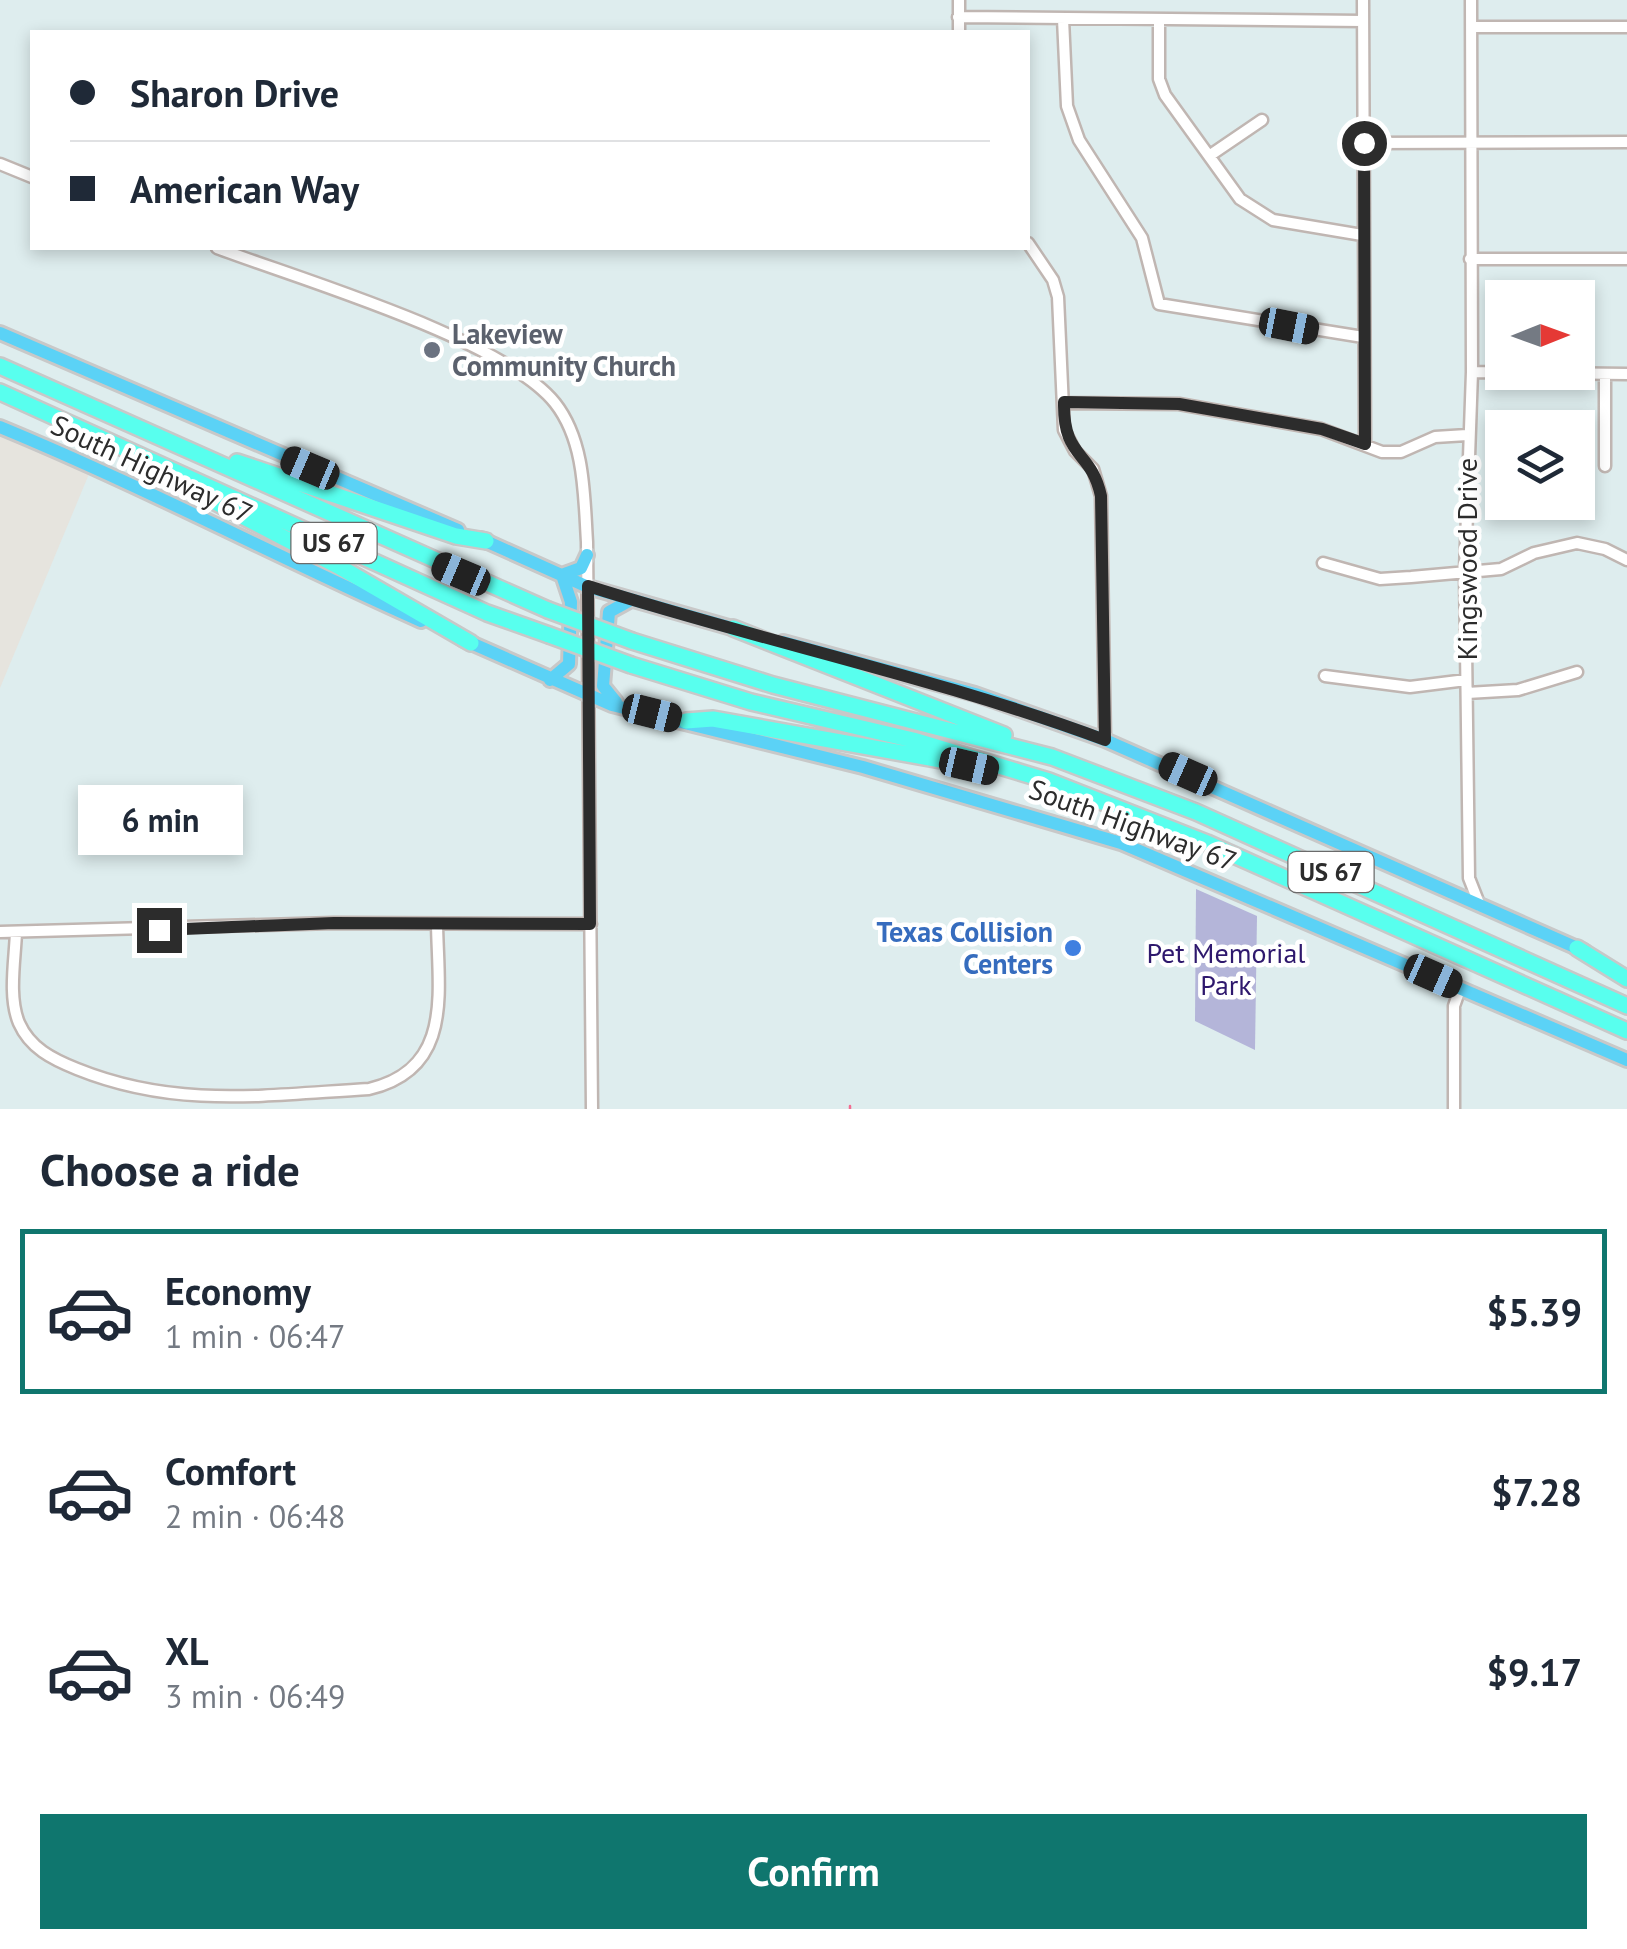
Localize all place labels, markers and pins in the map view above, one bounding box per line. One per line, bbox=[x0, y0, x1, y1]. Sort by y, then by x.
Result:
place label: Lakeview Community Church bbox=[452, 315, 676, 384]
marker: Lakeview Community Church bbox=[421, 339, 443, 361]
place label: Texas Collision Centers bbox=[877, 913, 1053, 982]
marker: Texas Collision Centers bbox=[1062, 937, 1084, 959]

